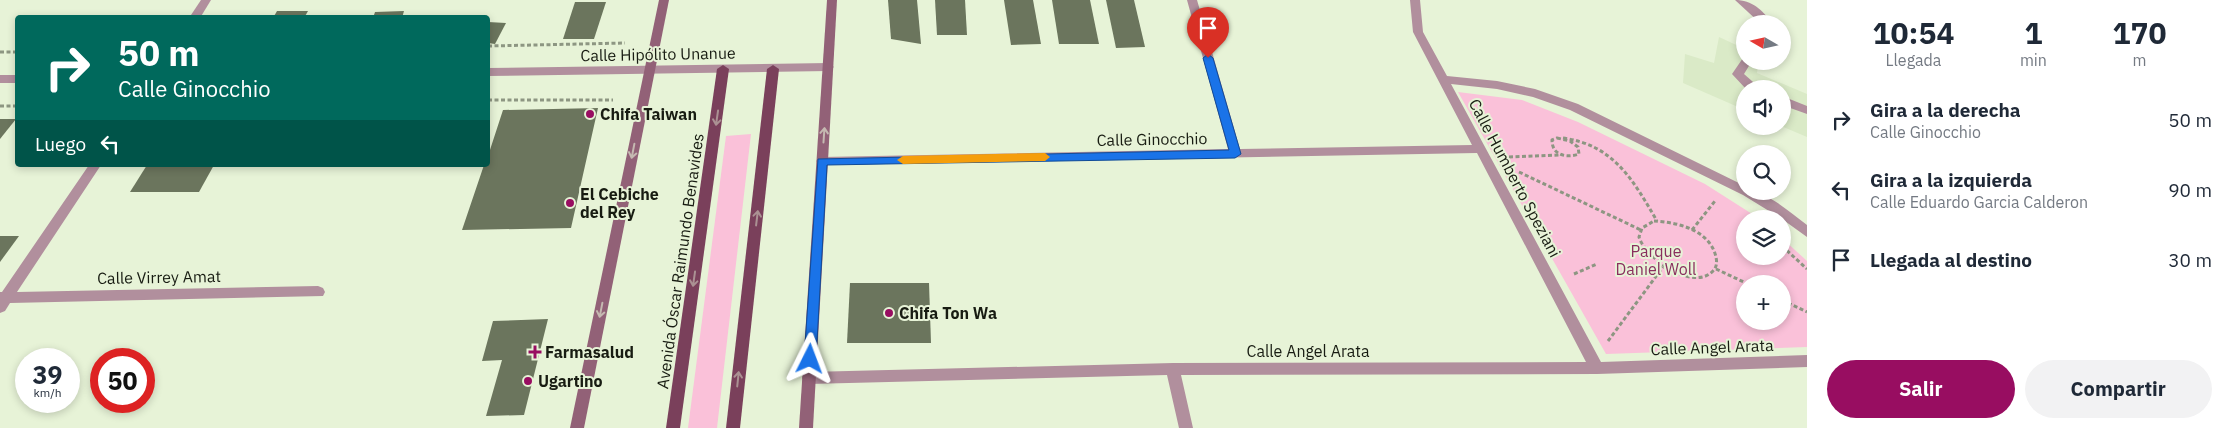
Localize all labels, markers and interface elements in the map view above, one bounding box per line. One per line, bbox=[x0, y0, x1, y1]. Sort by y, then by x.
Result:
pin bbox=[1187, 7, 1229, 58]
text: 10:54 bbox=[1873, 13, 1954, 52]
text: 1 bbox=[2024, 13, 2042, 52]
text: 170 bbox=[2112, 13, 2166, 52]
icon: arrive bbox=[1194, 14, 1222, 42]
north arrow bbox=[1736, 15, 1791, 70]
map controls bbox=[1736, 15, 1791, 330]
text: 50 m bbox=[118, 30, 200, 76]
icon: right bbox=[35, 35, 100, 100]
street label: Calle Hipólito Unanue bbox=[580, 43, 736, 65]
text: Llegada bbox=[1885, 50, 1941, 70]
text: min bbox=[2020, 50, 2047, 70]
text: m bbox=[2132, 50, 2146, 70]
text: Calle Ginocchio bbox=[118, 74, 270, 103]
button: sound bbox=[1736, 80, 1791, 135]
street label: Calle Humberto Speziani bbox=[1465, 95, 1565, 261]
text: Gira a la derecha bbox=[1870, 98, 2021, 122]
place label: Chifa Taiwan bbox=[600, 104, 697, 124]
icon: right bbox=[1827, 106, 1855, 134]
marker: Chifa Taiwan bbox=[584, 108, 596, 120]
text: 50 m bbox=[2168, 108, 2212, 132]
one-way arrow bbox=[711, 109, 721, 125]
text: Calle Ginocchio bbox=[1870, 122, 1981, 142]
one-way arrow bbox=[819, 127, 828, 143]
street label: Calle Ginocchio bbox=[1096, 128, 1208, 150]
icon: left bbox=[96, 130, 124, 158]
text: Luego bbox=[35, 132, 86, 156]
street label: Avenida Óscar Raimundo Benavides bbox=[651, 132, 708, 390]
one-way arrow bbox=[628, 142, 637, 158]
button: search bbox=[1736, 145, 1791, 200]
text: Gira a la izquierda bbox=[1870, 168, 2032, 192]
icon: left bbox=[1827, 176, 1855, 204]
text: 90 m bbox=[2168, 178, 2212, 202]
place label: El Cebiche del Rey bbox=[580, 184, 659, 222]
text: Calle Eduardo Garcia Calderon bbox=[1870, 192, 2088, 212]
marker: El Cebiche del Rey bbox=[564, 197, 576, 209]
one-way arrow bbox=[752, 210, 762, 226]
button: layers bbox=[1736, 210, 1791, 265]
park label: Parque Daniel Woll bbox=[1616, 241, 1696, 279]
icon: arrive bbox=[1827, 246, 1855, 274]
text: Llegada al destino bbox=[1870, 248, 2032, 272]
text: 30 m bbox=[2168, 248, 2212, 272]
street label: Calle Virrey Amat bbox=[97, 266, 221, 288]
one-way arrow bbox=[689, 270, 699, 286]
button: + bbox=[1736, 275, 1791, 330]
one-way arrow bbox=[596, 301, 605, 317]
place label: Chifa Ton Wa bbox=[899, 303, 997, 323]
marker: Chifa Ton Wa bbox=[883, 307, 895, 319]
position arrow bbox=[783, 332, 835, 384]
street label: Calle Angel Arata bbox=[1650, 335, 1774, 359]
street label: Calle Angel Arata bbox=[1246, 341, 1370, 361]
place label: Farmasalud bbox=[545, 342, 634, 362]
marker: Farmasalud bbox=[529, 346, 541, 358]
speed limit sign: 50 bbox=[90, 348, 155, 413]
text: 39 bbox=[32, 358, 63, 391]
button: Salir bbox=[1827, 360, 2015, 418]
button: Compartir bbox=[2025, 360, 2212, 418]
place label: Ugartino bbox=[538, 371, 603, 391]
one-way arrow bbox=[733, 372, 743, 388]
marker: Ugartino bbox=[522, 375, 534, 387]
text: km/h bbox=[33, 385, 62, 400]

